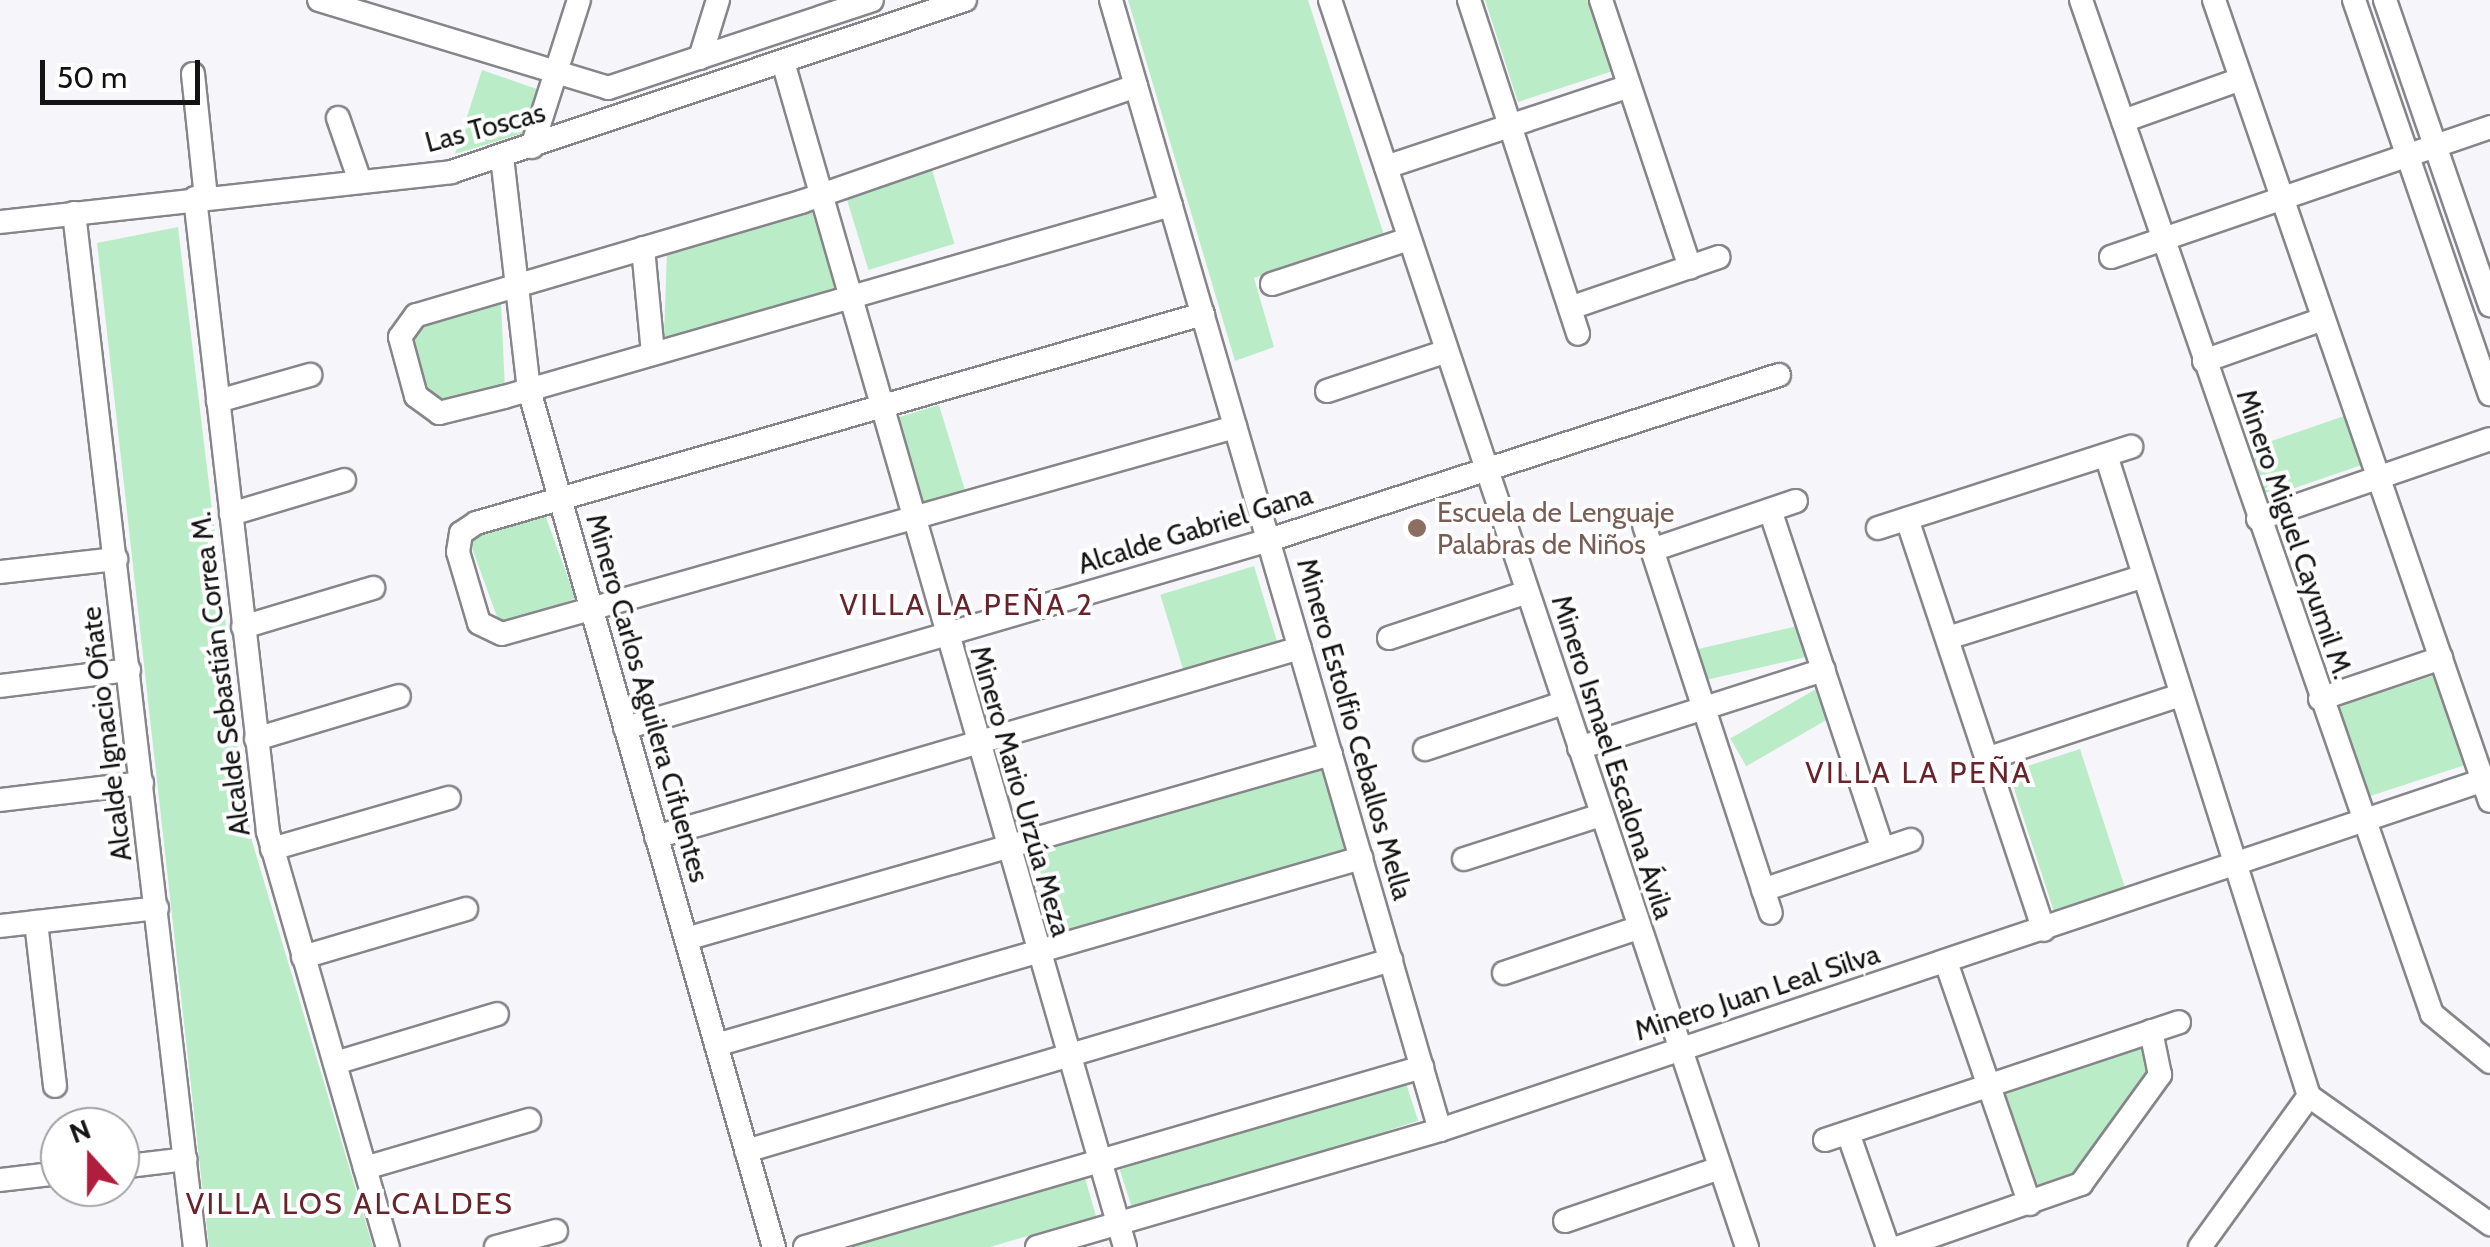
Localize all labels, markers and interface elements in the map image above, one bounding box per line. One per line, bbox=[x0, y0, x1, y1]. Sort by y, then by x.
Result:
scale bar bbox=[45, 40, 205, 102]
text: 50 m bbox=[57, 59, 127, 96]
street label: Las Toscas bbox=[421, 95, 549, 159]
street label: Minero Miguel Cayumil M. bbox=[2230, 385, 2360, 683]
street label: Alcalde Gabriel Gana bbox=[1074, 477, 1316, 581]
place label: Escuela de Lenguaje Palabras de Niños bbox=[1437, 495, 1674, 561]
street label: Alcalde Sebastián Correa M. bbox=[183, 510, 257, 838]
street label: Minero Carlos Aguilera Cifuentes bbox=[579, 510, 717, 886]
marker: Escuela de Lenguaje Palabras de Niños bbox=[1406, 517, 1428, 539]
street label: Minero Estolfio Ceballos Mella bbox=[1290, 554, 1420, 904]
district label: VILLA LA PEÑA 2 bbox=[840, 587, 1094, 623]
street label: Minero Ismael Escalona Ávila bbox=[1545, 591, 1681, 923]
street label: Alcalde Ignacio Oñate bbox=[74, 605, 138, 863]
street label: Minero Mario Urzúa Meza bbox=[963, 642, 1079, 940]
district label: VILLA LA PEÑA bbox=[1805, 755, 2033, 791]
street label: Minero Juan Leal Silva bbox=[1630, 937, 1884, 1047]
north arrow bbox=[40, 1107, 140, 1207]
text: N bbox=[65, 1111, 95, 1150]
district label: VILLA LOS ALCALDES bbox=[186, 1186, 514, 1222]

